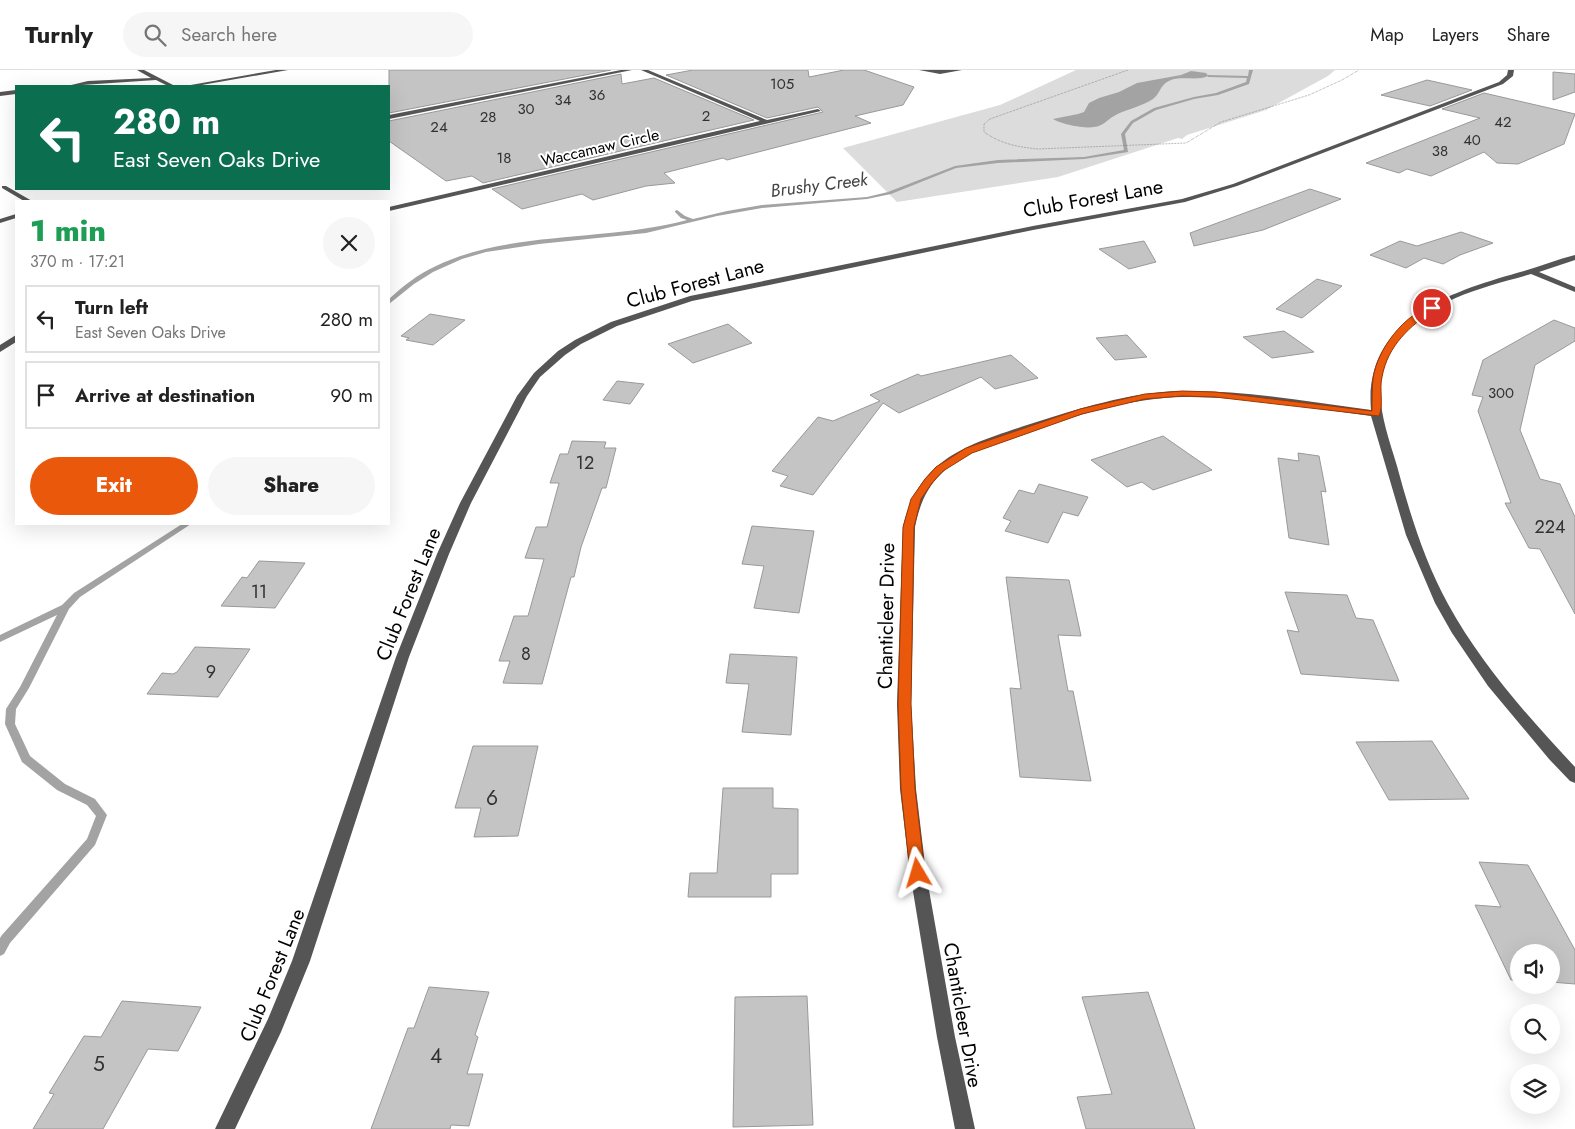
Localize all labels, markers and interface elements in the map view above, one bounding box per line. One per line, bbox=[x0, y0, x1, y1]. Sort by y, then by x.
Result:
search box bbox=[123, 12, 473, 57]
text: Turnly bbox=[25, 17, 93, 52]
icon: search bbox=[141, 21, 169, 49]
text: Search here bbox=[181, 21, 277, 48]
text: Map bbox=[1370, 22, 1404, 48]
text: Layers bbox=[1432, 22, 1479, 48]
text: Share bbox=[1507, 22, 1550, 48]
house number: 105 bbox=[770, 73, 794, 95]
house number: 36 bbox=[589, 84, 605, 106]
house number: 34 bbox=[555, 89, 572, 111]
text: 280 m bbox=[113, 97, 220, 147]
house number: 30 bbox=[517, 98, 535, 120]
icon: left bbox=[30, 105, 95, 170]
house number: 2 bbox=[702, 105, 710, 127]
house number: 28 bbox=[480, 106, 496, 128]
house number: 42 bbox=[1494, 111, 1512, 133]
house number: 24 bbox=[430, 116, 448, 138]
street label: Waccamaw Circle bbox=[539, 123, 661, 172]
house number: 40 bbox=[1463, 129, 1481, 151]
house number: 38 bbox=[1432, 140, 1448, 162]
text: East Seven Oaks Drive bbox=[113, 143, 320, 175]
house number: 18 bbox=[497, 147, 511, 169]
water label: Brushy Creek bbox=[769, 166, 870, 204]
street label: Club Forest Lane bbox=[1021, 172, 1165, 225]
text: 1 min bbox=[30, 209, 106, 252]
button: close bbox=[323, 217, 375, 269]
text: 370 m · 17:21 bbox=[30, 250, 125, 273]
street label: Club Forest Lane bbox=[623, 251, 767, 316]
pin bbox=[1411, 287, 1453, 329]
text: Turn left bbox=[75, 294, 148, 321]
icon: arrive bbox=[1418, 294, 1446, 322]
icon: left bbox=[32, 305, 60, 333]
text: 280 m bbox=[320, 306, 373, 333]
text: East Seven Oaks Drive bbox=[75, 321, 226, 344]
icon: arrive bbox=[32, 381, 60, 409]
text: Arrive at destination bbox=[75, 382, 255, 409]
text: 90 m bbox=[330, 382, 373, 409]
house number: 300 bbox=[1488, 382, 1514, 404]
house number: 12 bbox=[576, 450, 594, 476]
button: Exit bbox=[30, 457, 198, 515]
button: Share bbox=[208, 457, 375, 515]
house number: 224 bbox=[1535, 514, 1565, 540]
street label: Club Forest Lane bbox=[368, 523, 448, 665]
street label: Chanticleer Drive bbox=[871, 543, 902, 689]
house number: 11 bbox=[251, 579, 267, 605]
house number: 8 bbox=[521, 641, 531, 667]
house number: 9 bbox=[206, 659, 216, 685]
house number: 6 bbox=[486, 783, 498, 813]
position arrow bbox=[891, 846, 943, 898]
street label: Club Forest Lane bbox=[232, 904, 312, 1046]
street label: Chanticleer Drive bbox=[936, 940, 989, 1090]
map controls bbox=[1510, 944, 1560, 1114]
button: sound bbox=[1510, 944, 1560, 994]
button: search bbox=[1510, 1004, 1560, 1054]
house number: 4 bbox=[430, 1041, 442, 1071]
house number: 5 bbox=[93, 1049, 105, 1079]
button: layers bbox=[1510, 1064, 1560, 1114]

